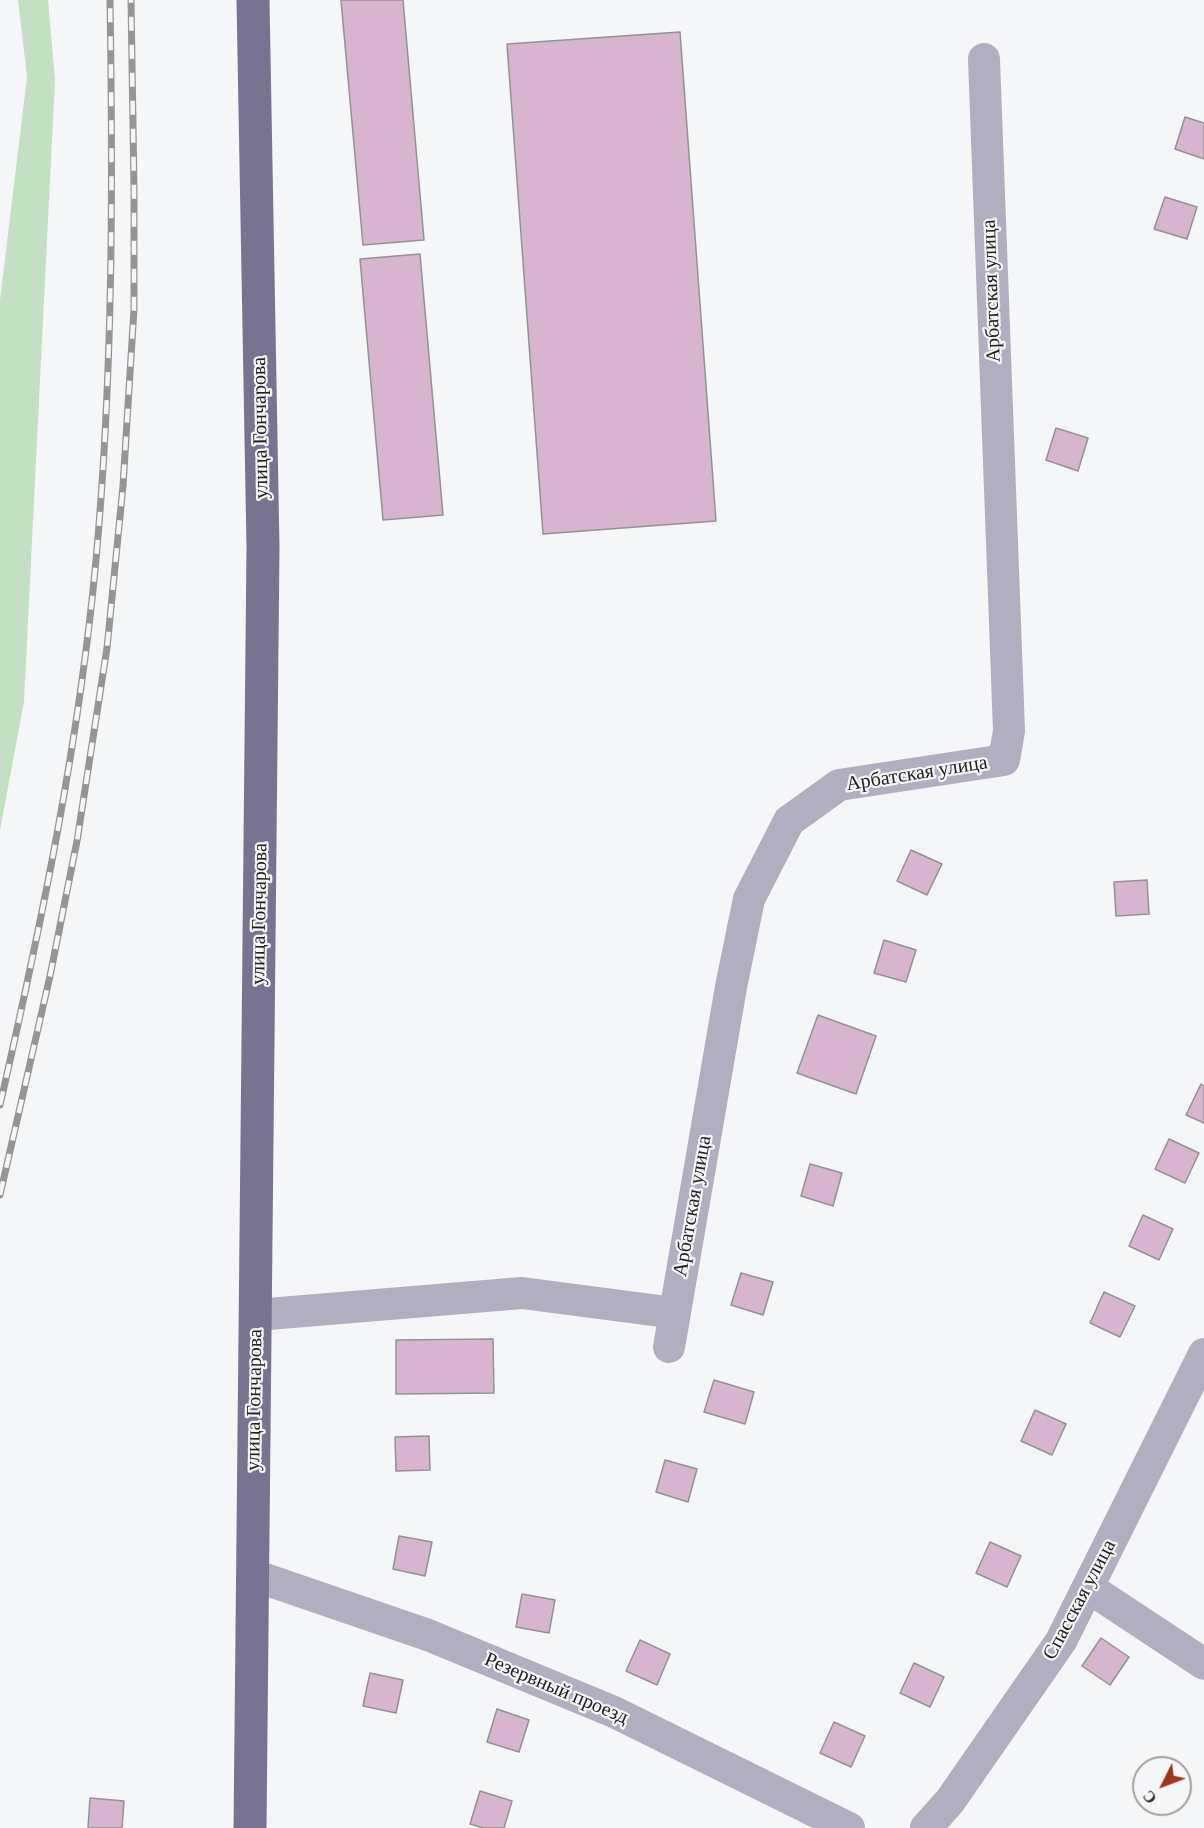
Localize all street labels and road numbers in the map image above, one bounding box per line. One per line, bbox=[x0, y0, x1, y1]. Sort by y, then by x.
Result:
street label: Арбатская улица bbox=[978, 219, 1006, 363]
street label: улица Гончарова bbox=[248, 357, 274, 499]
street label: Арбатская улица bbox=[845, 751, 989, 797]
street label: улица Гончарова bbox=[247, 843, 273, 985]
street label: Арбатская улица bbox=[669, 1134, 717, 1278]
street label: улица Гончарова bbox=[242, 1329, 268, 1471]
street label: Спасская улица bbox=[1038, 1536, 1122, 1664]
street label: Резервный проезд bbox=[481, 1648, 631, 1730]

